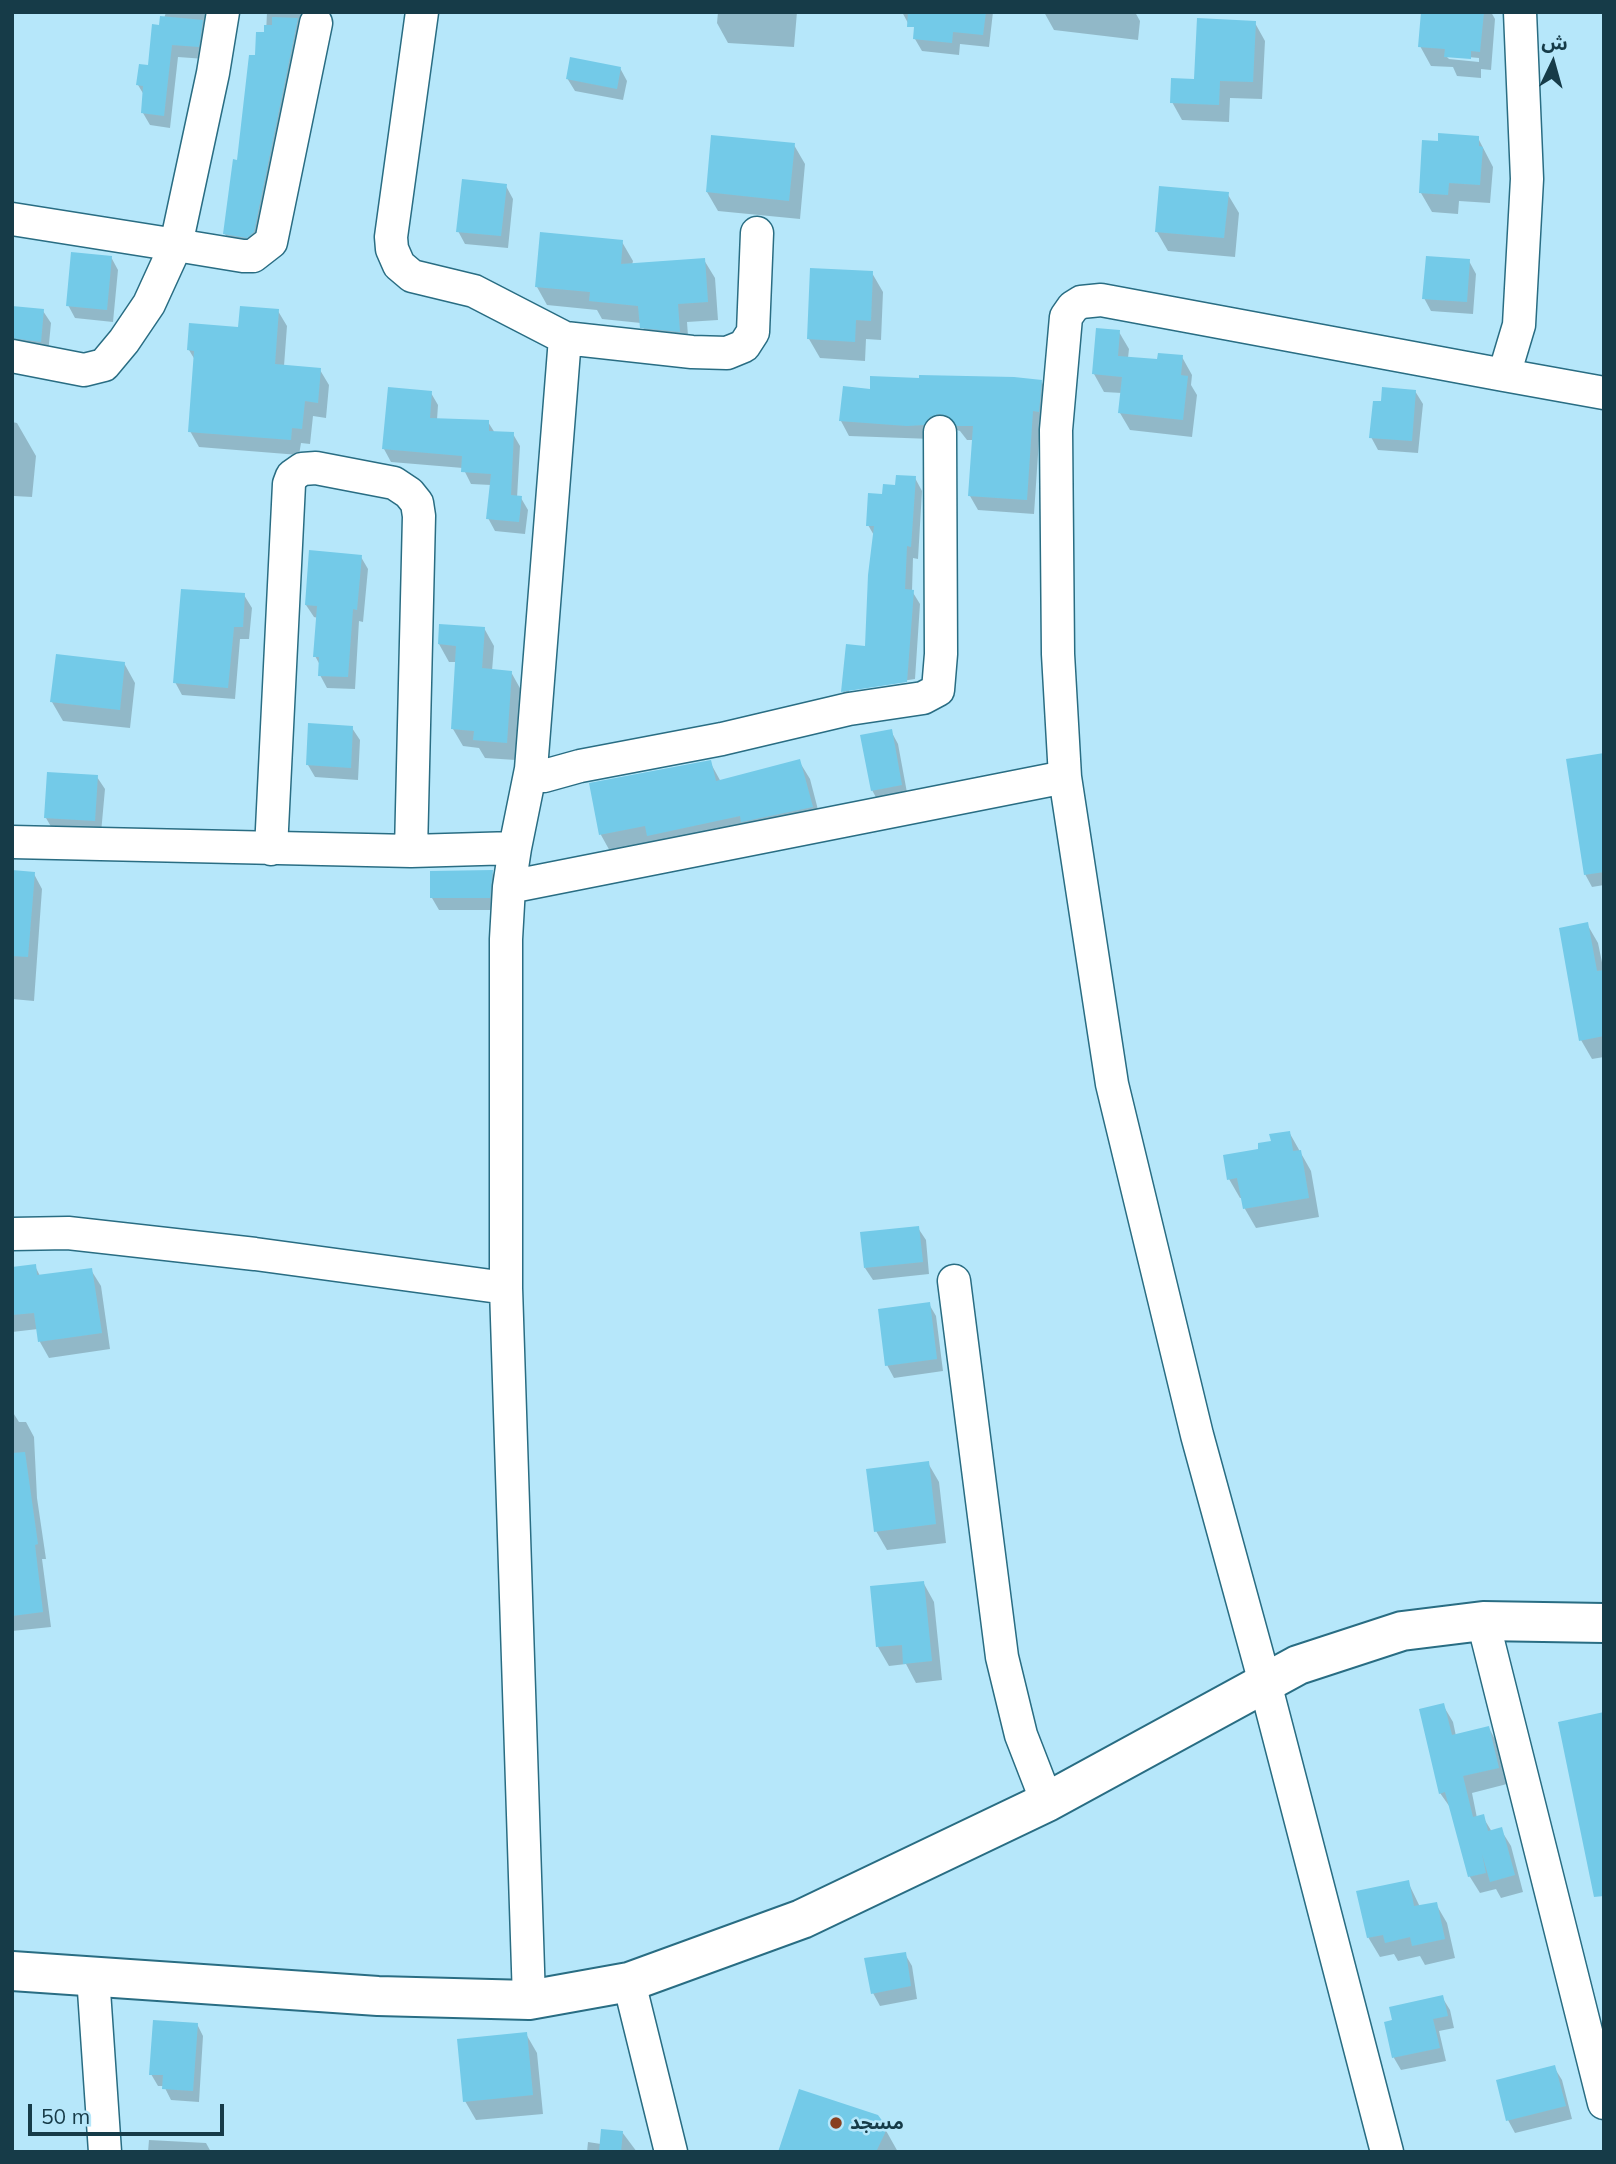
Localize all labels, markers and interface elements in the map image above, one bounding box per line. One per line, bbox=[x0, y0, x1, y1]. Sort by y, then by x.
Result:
north arrow bbox=[1518, 28, 1588, 98]
text: ش bbox=[1541, 29, 1569, 55]
scale bar bbox=[32, 2090, 228, 2134]
text: 50 m bbox=[41, 2103, 90, 2129]
place label: مسجد bbox=[850, 2112, 904, 2134]
marker: مسجد bbox=[828, 2115, 844, 2131]

